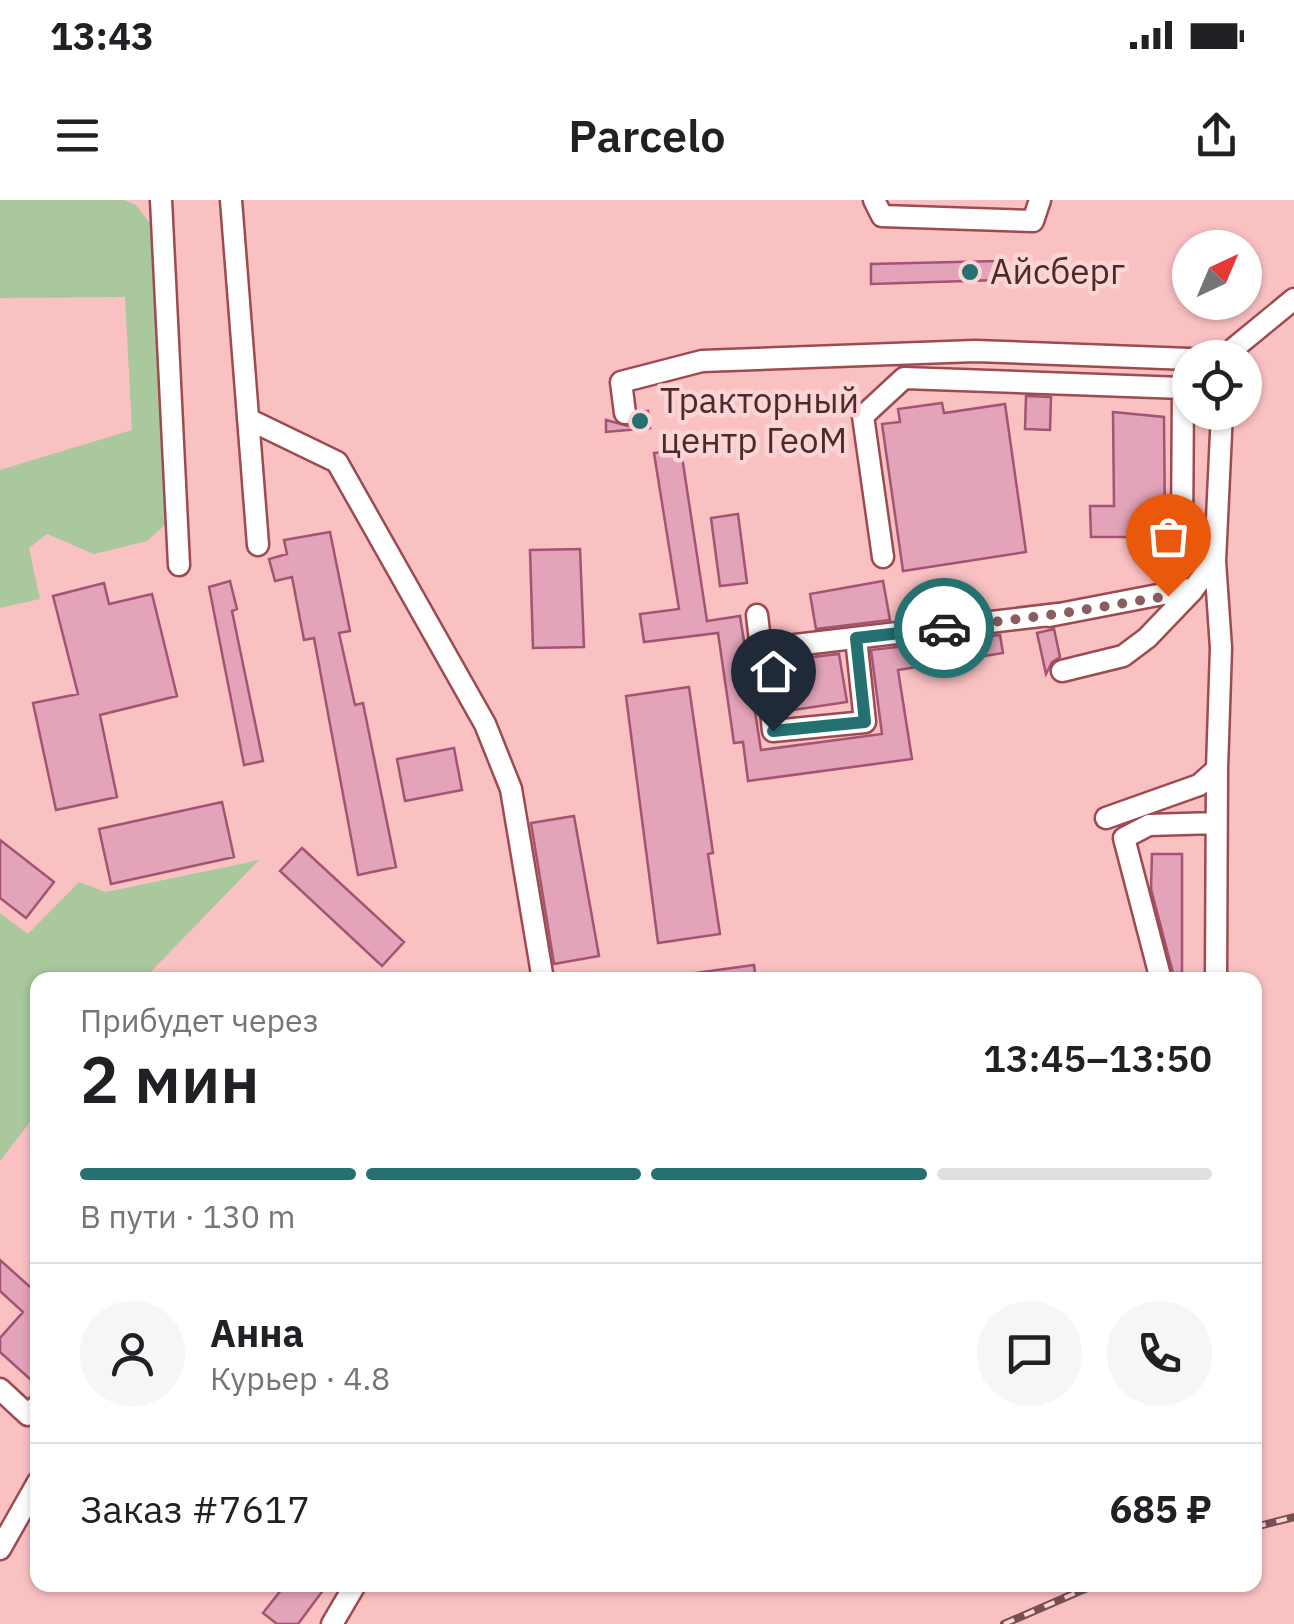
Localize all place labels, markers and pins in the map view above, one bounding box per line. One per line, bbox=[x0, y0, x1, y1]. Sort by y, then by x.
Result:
place label: Айсберг bbox=[990, 248, 1125, 294]
marker: Айсберг bbox=[959, 261, 981, 283]
place label: Тракторный центр ГеоМ bbox=[660, 377, 859, 463]
marker: Тракторный центр ГеоМ bbox=[629, 410, 651, 432]
pin bbox=[1126, 494, 1211, 597]
pin bbox=[731, 629, 816, 732]

